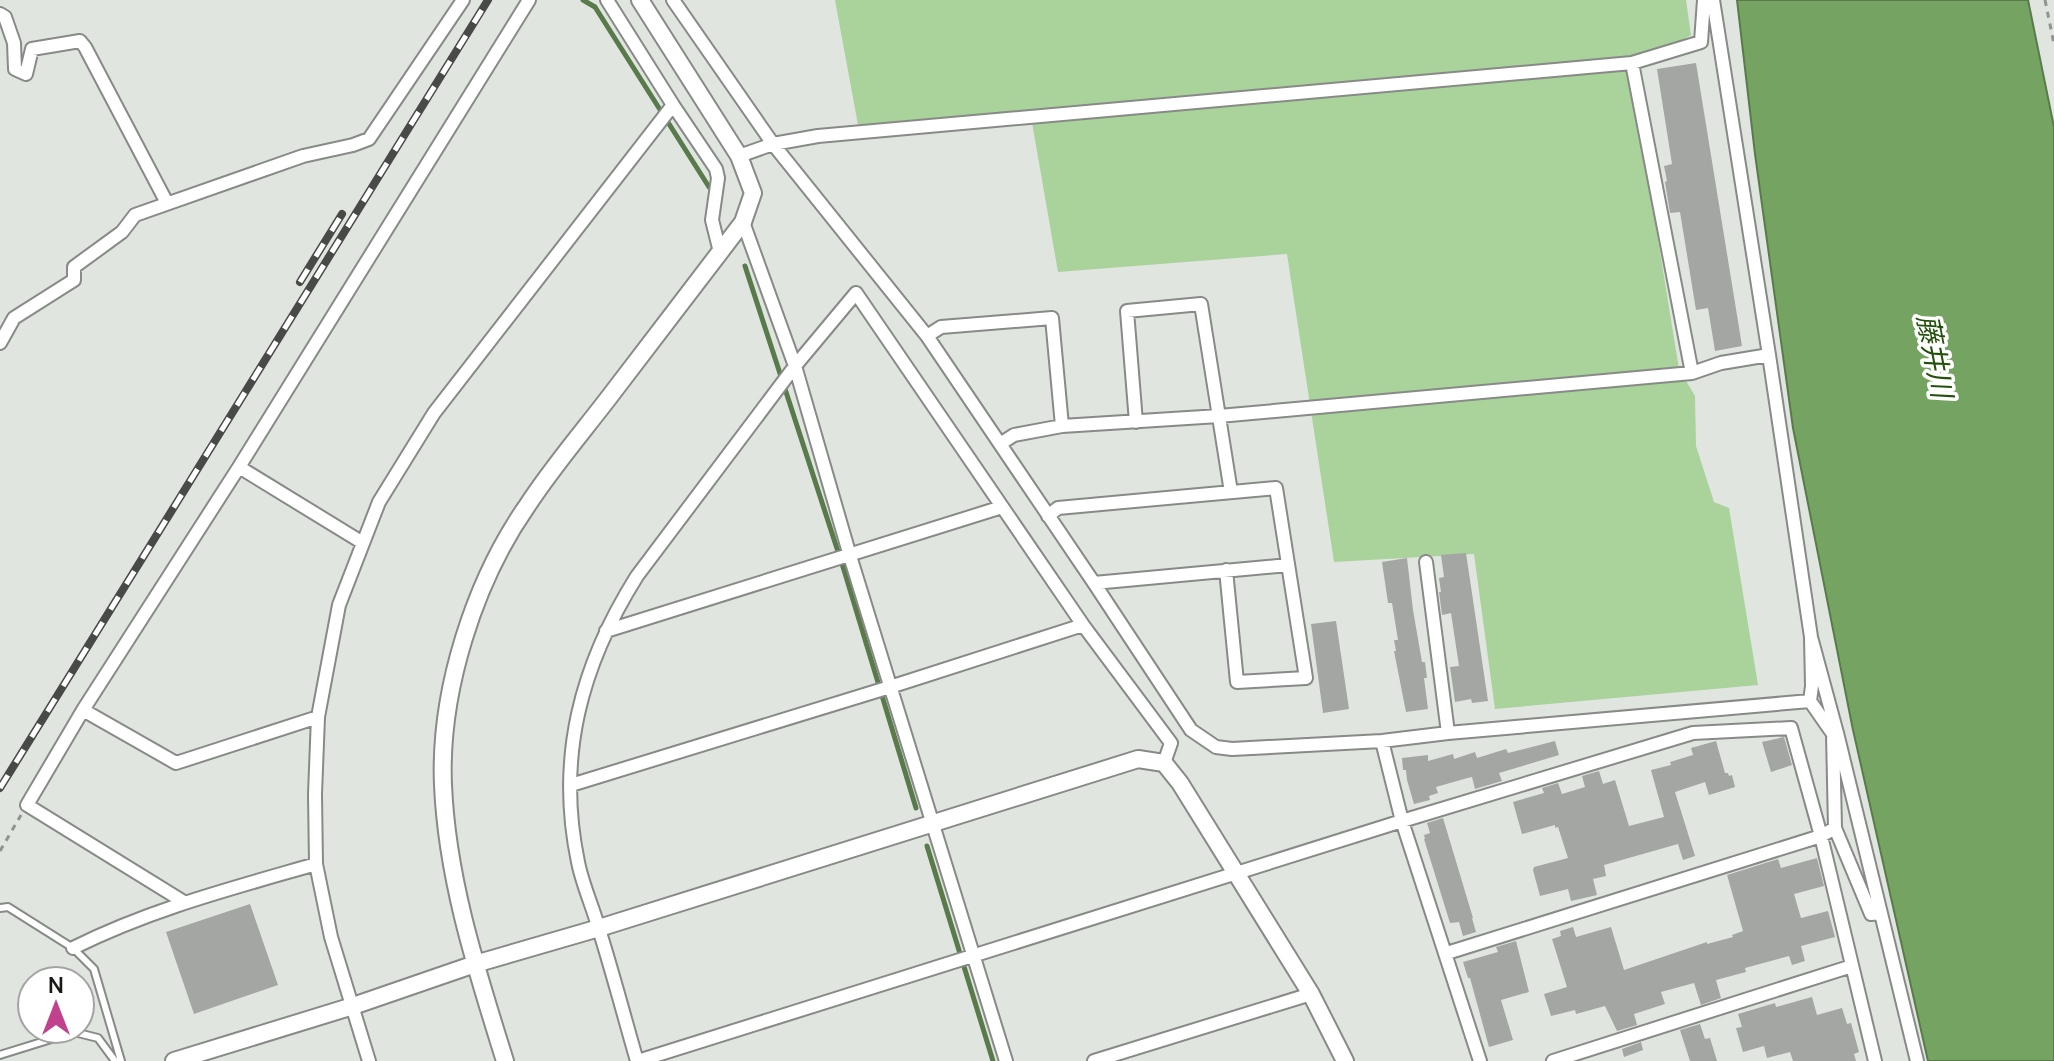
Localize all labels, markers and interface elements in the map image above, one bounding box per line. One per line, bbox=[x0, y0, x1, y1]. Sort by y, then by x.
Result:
water label: 藤井川 bbox=[1909, 311, 1963, 404]
north arrow bbox=[16, 965, 96, 1045]
text: N bbox=[48, 970, 64, 1000]

